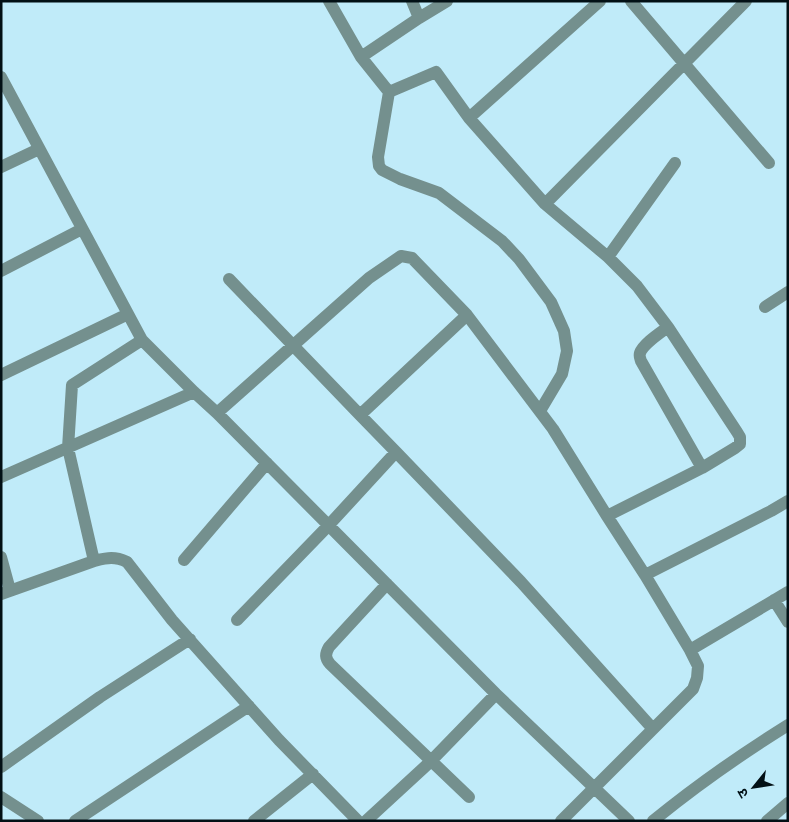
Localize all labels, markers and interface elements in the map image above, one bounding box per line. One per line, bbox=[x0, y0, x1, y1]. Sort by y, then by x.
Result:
north arrow bbox=[729, 762, 779, 812]
text: उ bbox=[732, 785, 752, 802]

